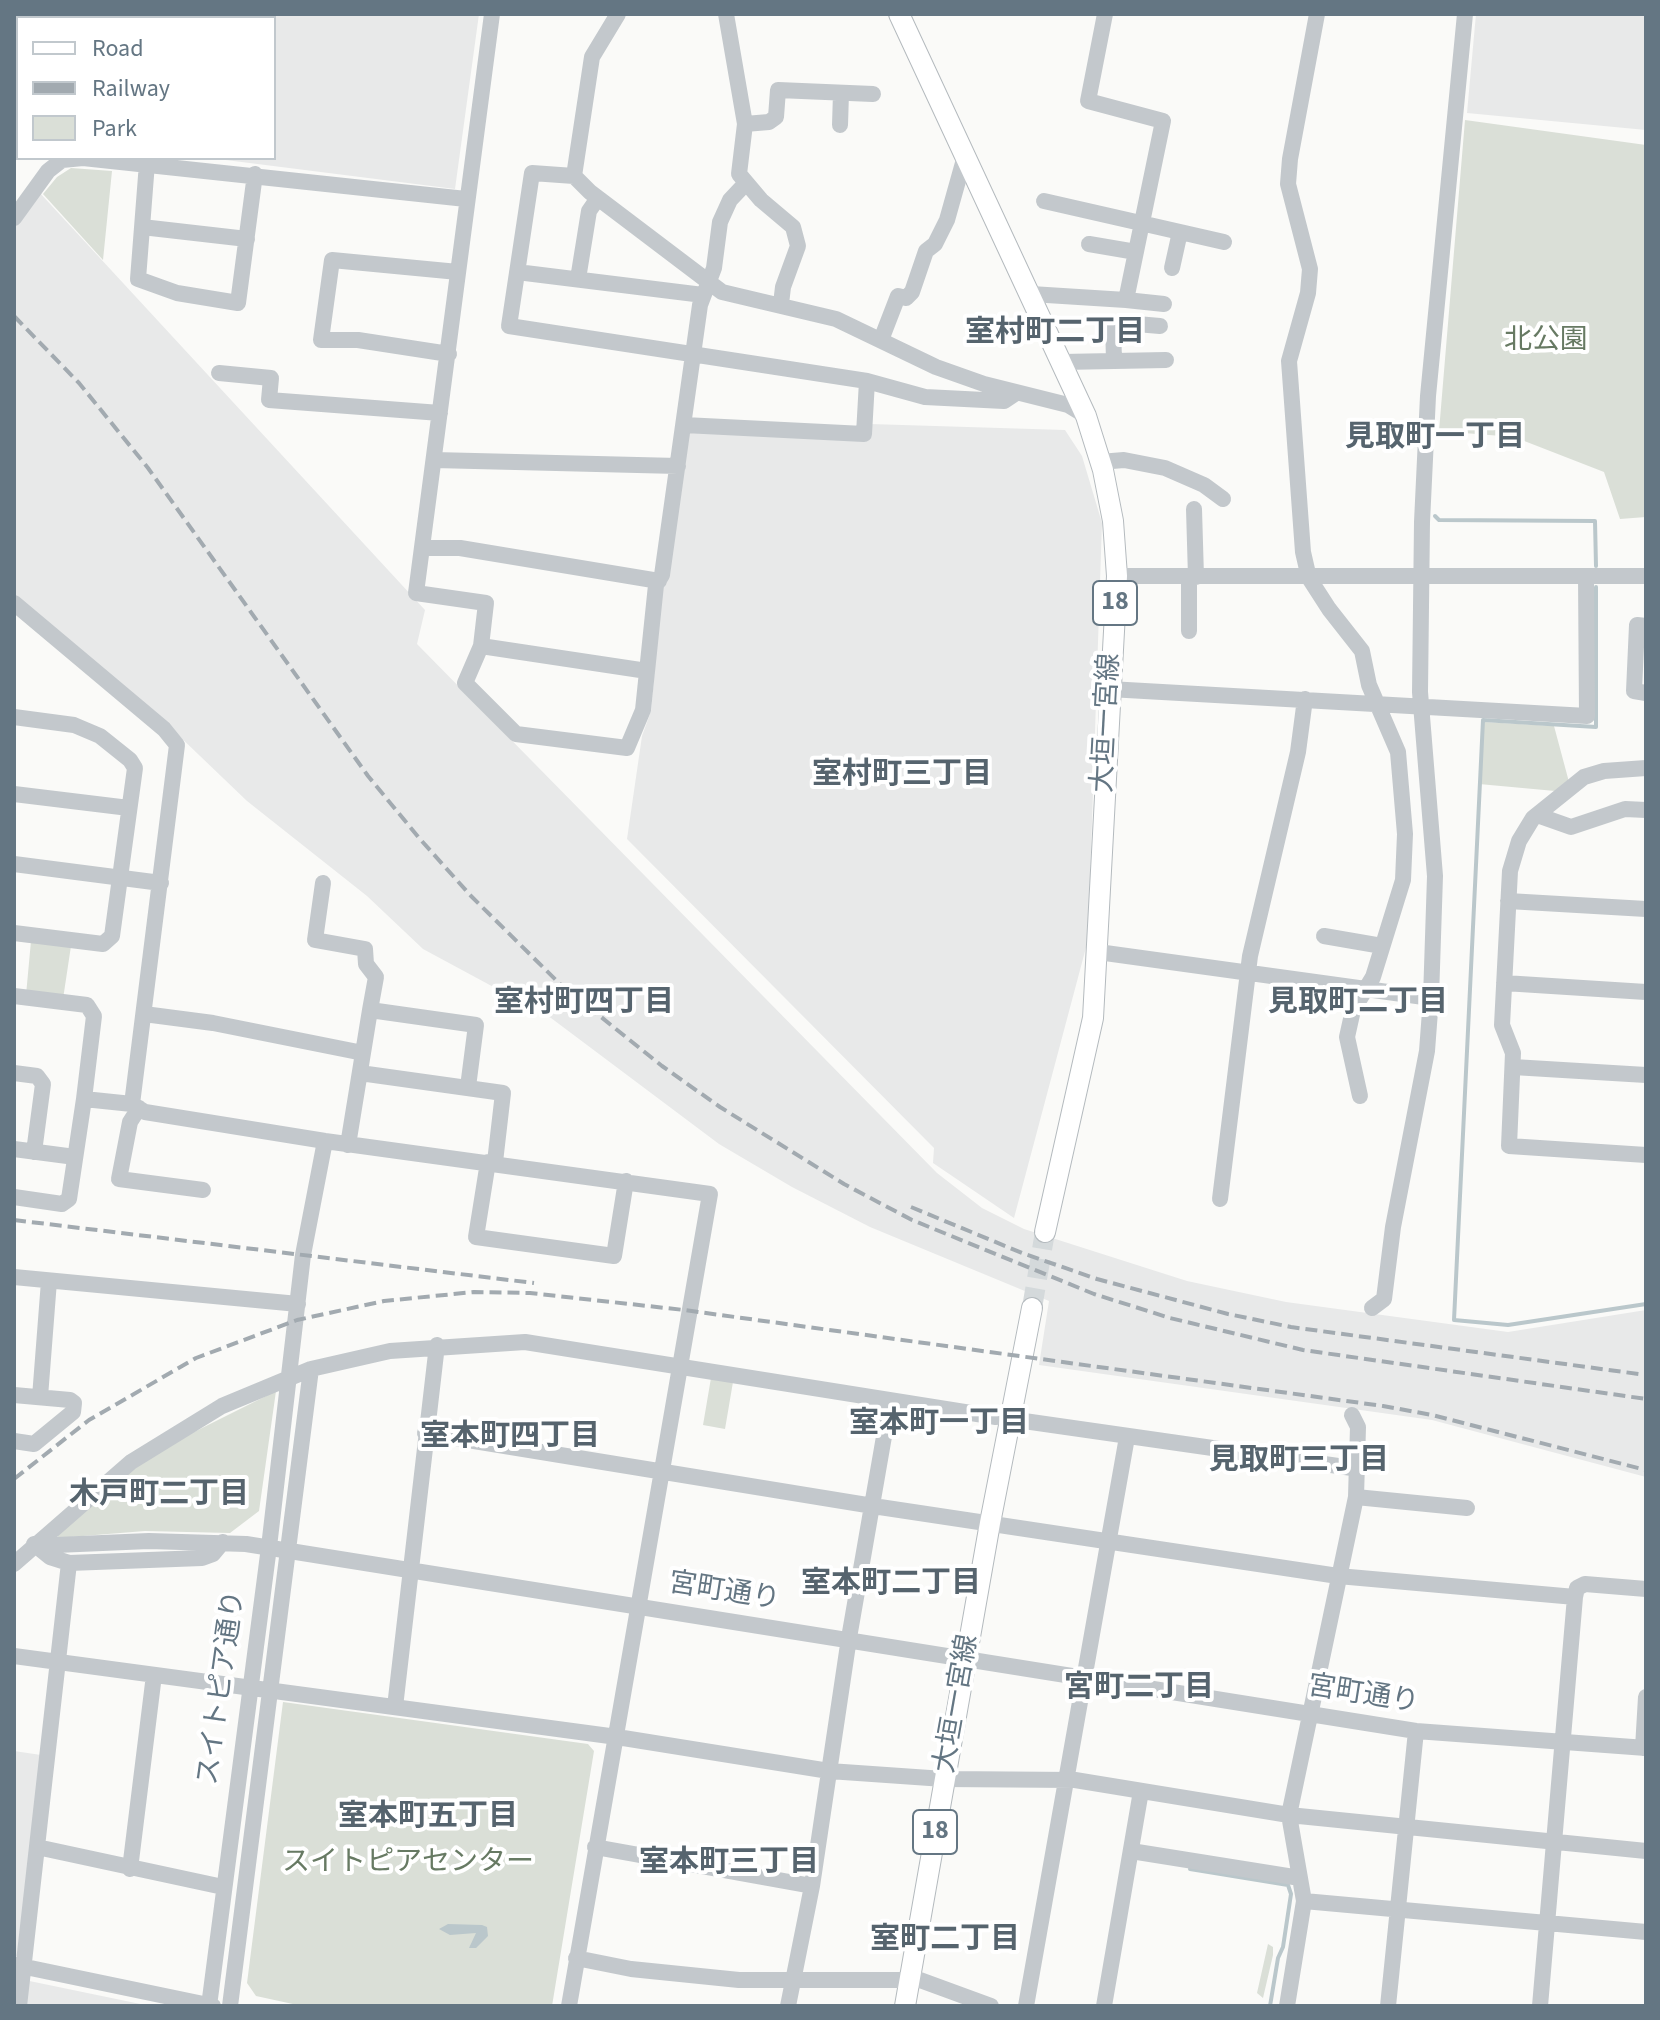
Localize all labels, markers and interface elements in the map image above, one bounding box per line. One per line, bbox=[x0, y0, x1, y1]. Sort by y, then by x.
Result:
legend bbox=[16, 16, 276, 160]
text: Road bbox=[92, 31, 144, 66]
text: Railway bbox=[92, 71, 170, 106]
text: Park bbox=[92, 111, 137, 146]
district label: 室村町二丁目 bbox=[965, 316, 1145, 352]
park label: 北公園 bbox=[1504, 325, 1588, 359]
district label: 見取町一丁目 bbox=[1345, 421, 1525, 457]
road number: 18 bbox=[1093, 581, 1137, 625]
street label: 大垣一宮線 bbox=[1088, 652, 1128, 794]
district label: 室村町三丁目 bbox=[812, 758, 992, 794]
district label: 室村町四丁目 bbox=[494, 986, 674, 1022]
district label: 見取町二丁目 bbox=[1268, 986, 1448, 1022]
district label: 室本町一丁目 bbox=[849, 1407, 1029, 1443]
district label: 室本町四丁目 bbox=[420, 1420, 600, 1456]
district label: 見取町三丁目 bbox=[1209, 1444, 1389, 1480]
district label: 木戸町二丁目 bbox=[69, 1478, 249, 1514]
district label: 室本町二丁目 bbox=[801, 1567, 981, 1603]
street label: 宮町通り bbox=[666, 1568, 782, 1618]
street label: スイトピア通り bbox=[193, 1589, 253, 1787]
street label: 大垣一宮線 bbox=[929, 1632, 987, 1776]
district label: 宮町二丁目 bbox=[1064, 1671, 1214, 1707]
street label: 宮町通り bbox=[1305, 1671, 1421, 1721]
district label: 室本町五丁目 bbox=[338, 1800, 518, 1836]
road number: 18 bbox=[913, 1810, 957, 1854]
district label: 室本町三丁目 bbox=[639, 1846, 819, 1882]
park label: スイトピアセンター bbox=[282, 1847, 534, 1881]
district label: 室町二丁目 bbox=[870, 1923, 1020, 1959]

